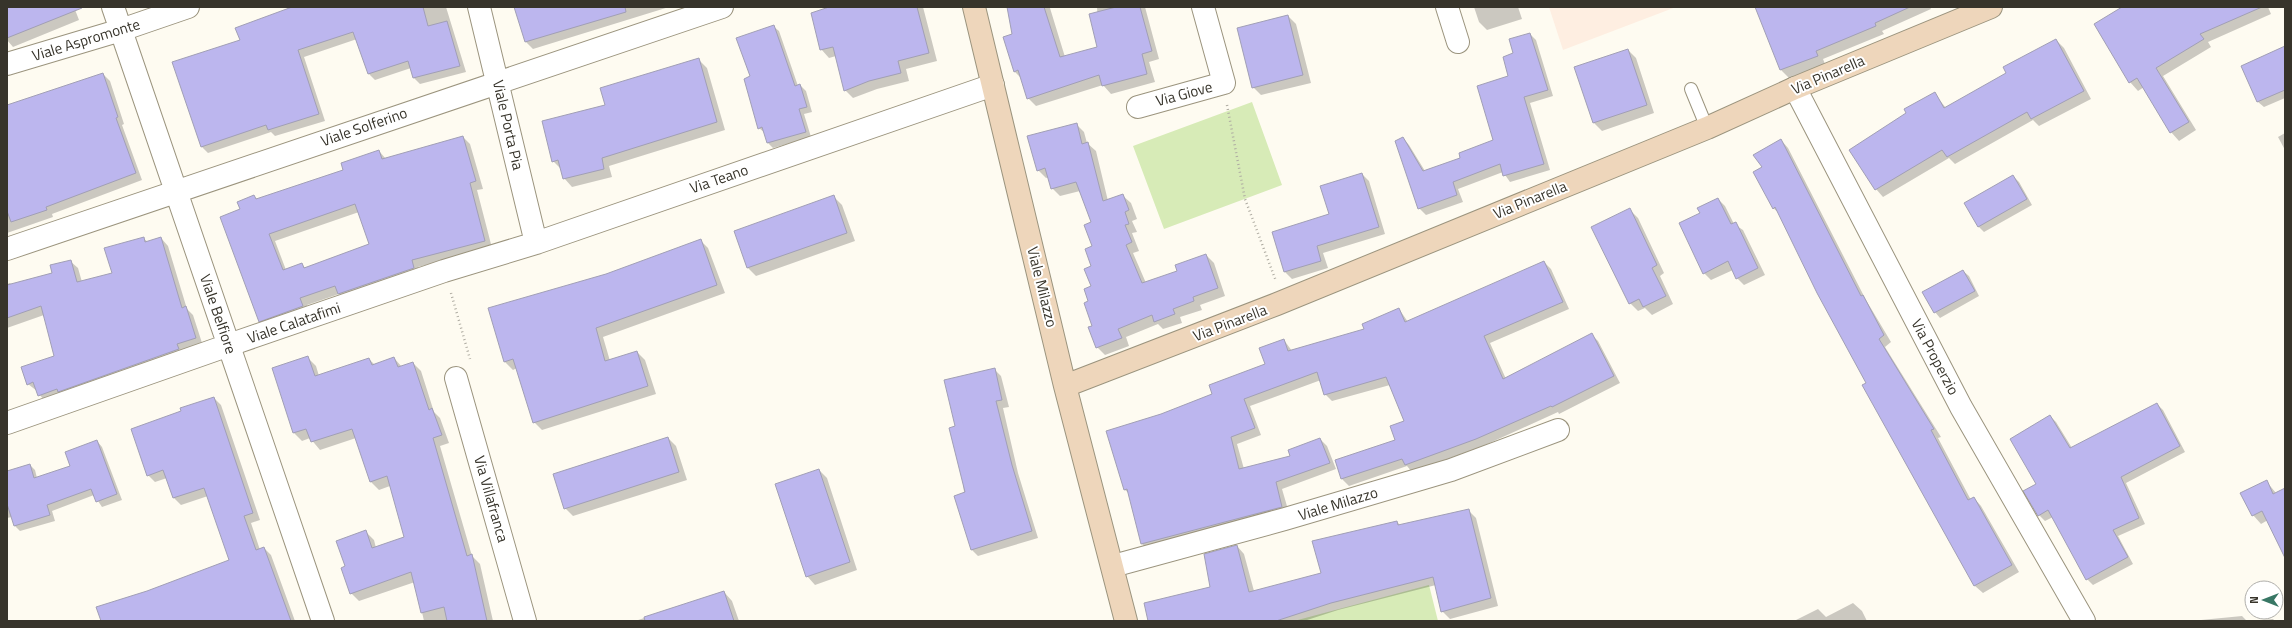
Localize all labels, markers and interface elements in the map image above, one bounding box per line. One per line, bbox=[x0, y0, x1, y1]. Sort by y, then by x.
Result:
street label: Viale Aspromonte bbox=[29, 12, 143, 67]
street label: Via Pinarella bbox=[1788, 49, 1868, 100]
street label: Via Giove bbox=[1153, 75, 1215, 112]
street label: Viale Porta Pia bbox=[487, 78, 530, 173]
street label: Viale Solferino bbox=[317, 101, 410, 152]
street label: Via Teano bbox=[687, 158, 751, 199]
street label: Via Pinarella bbox=[1490, 174, 1571, 225]
street label: Viale Milazzo bbox=[1021, 244, 1064, 330]
street label: Viale Belfiore bbox=[194, 271, 243, 357]
street label: Viale Calatafimi bbox=[244, 296, 344, 349]
street label: Via Pinarella bbox=[1189, 298, 1271, 347]
street label: Via Properzio bbox=[1906, 315, 1965, 399]
street label: Via Villafranca bbox=[468, 453, 515, 545]
street label: Viale Milazzo bbox=[1295, 480, 1381, 527]
north arrow bbox=[2244, 580, 2284, 620]
text: N bbox=[2246, 596, 2262, 604]

